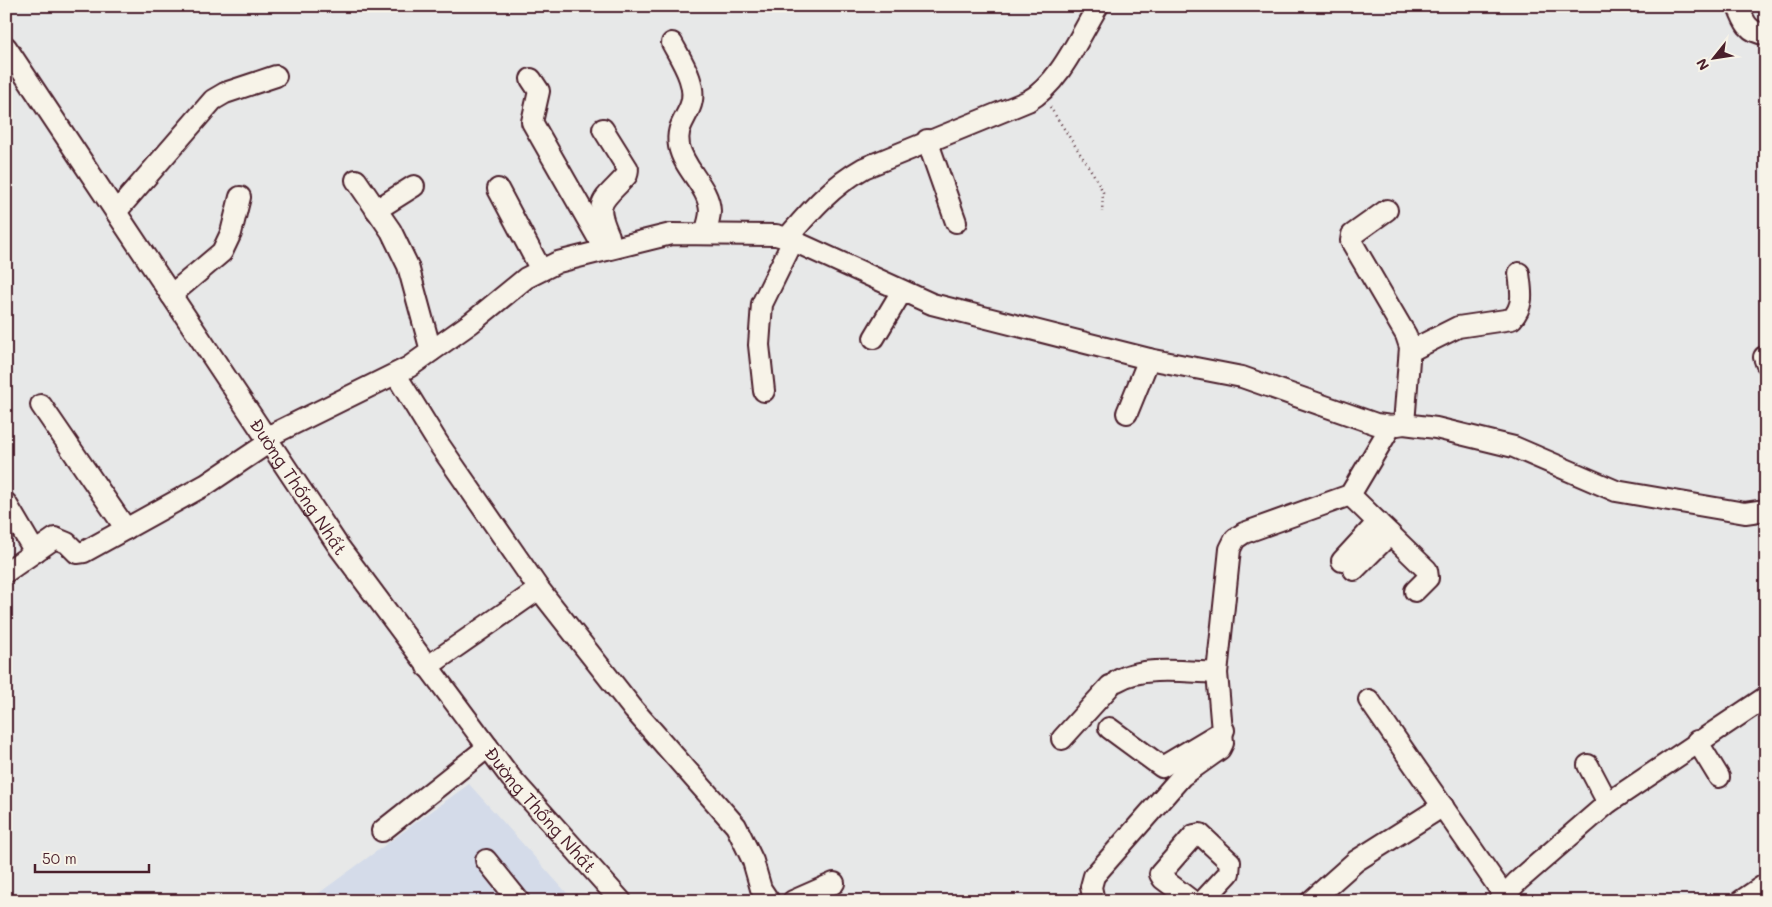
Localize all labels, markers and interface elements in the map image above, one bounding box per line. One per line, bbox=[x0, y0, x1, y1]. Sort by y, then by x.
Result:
north arrow bbox=[1690, 32, 1740, 82]
text: N bbox=[1691, 55, 1713, 74]
street label: Đường Thống Nhất bbox=[245, 413, 353, 560]
street label: Đường Thống Nhất bbox=[480, 742, 602, 878]
scale bar bbox=[35, 842, 149, 874]
text: 50 m bbox=[42, 848, 77, 868]

